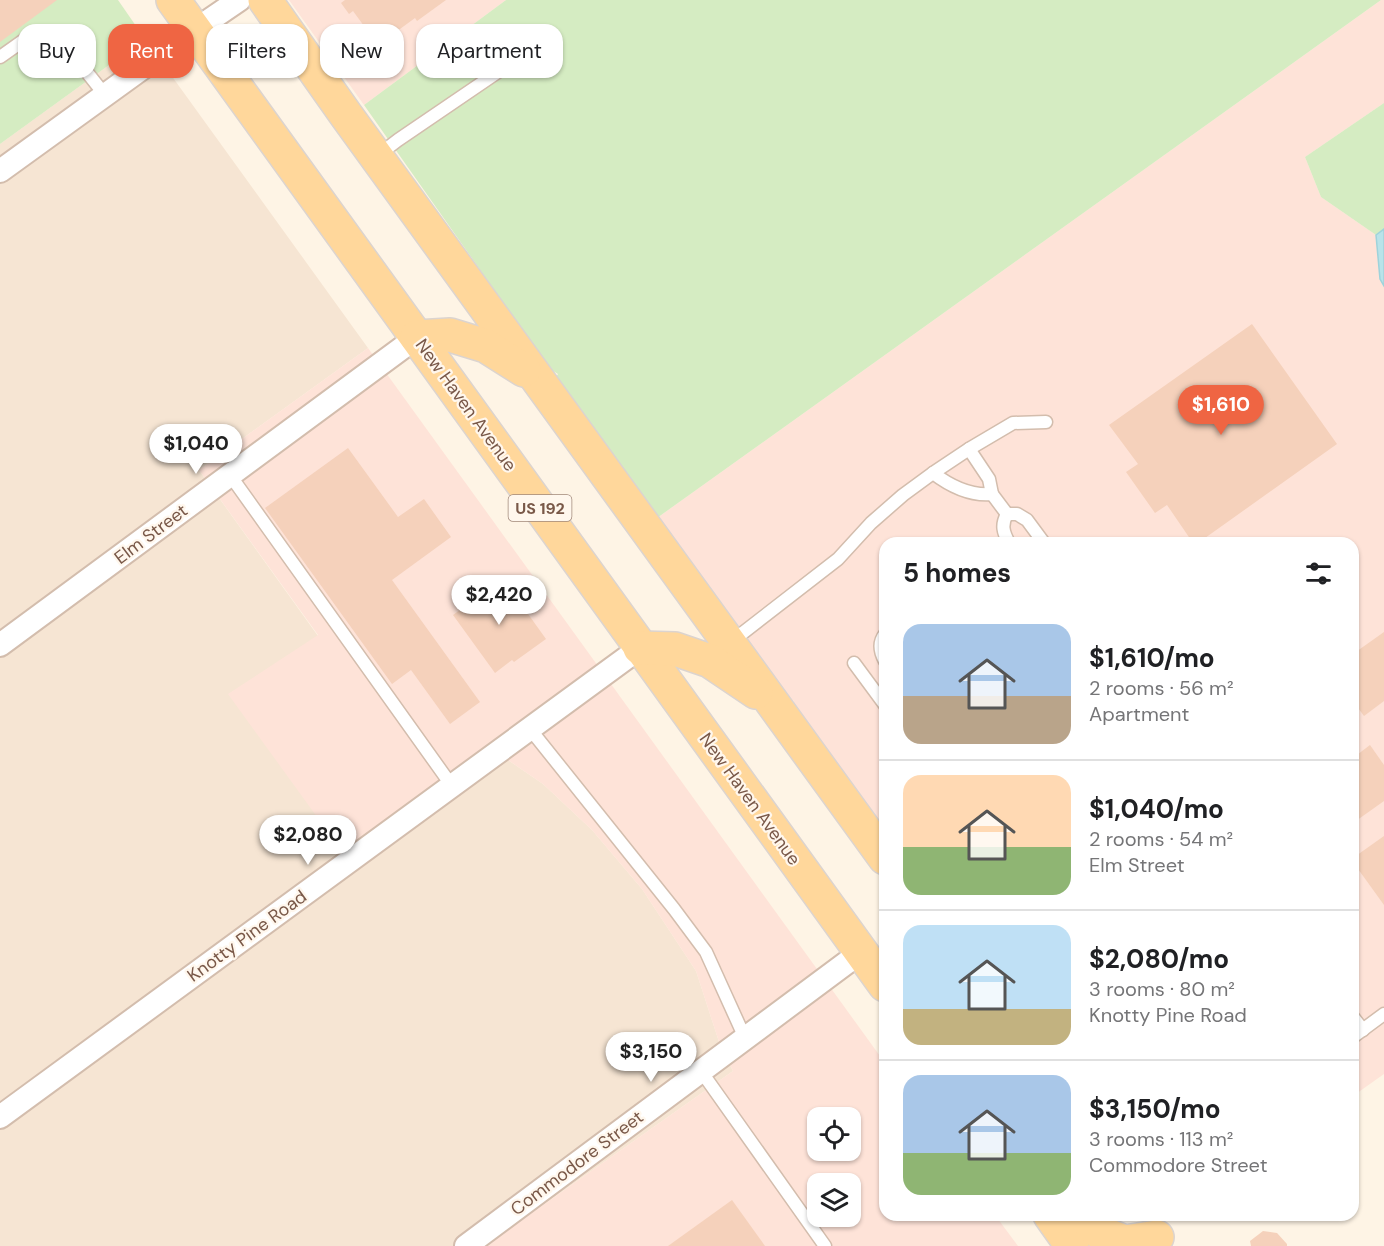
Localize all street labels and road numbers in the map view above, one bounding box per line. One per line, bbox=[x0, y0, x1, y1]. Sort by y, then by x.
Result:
street label: New Haven Avenue bbox=[410, 334, 522, 476]
road number: US 192 bbox=[508, 495, 572, 521]
street label: Elm Street bbox=[109, 499, 193, 569]
street label: New Haven Avenue bbox=[694, 728, 806, 870]
street label: Knotty Pine Road bbox=[182, 885, 312, 987]
street label: Commodore Street bbox=[506, 1105, 648, 1221]

